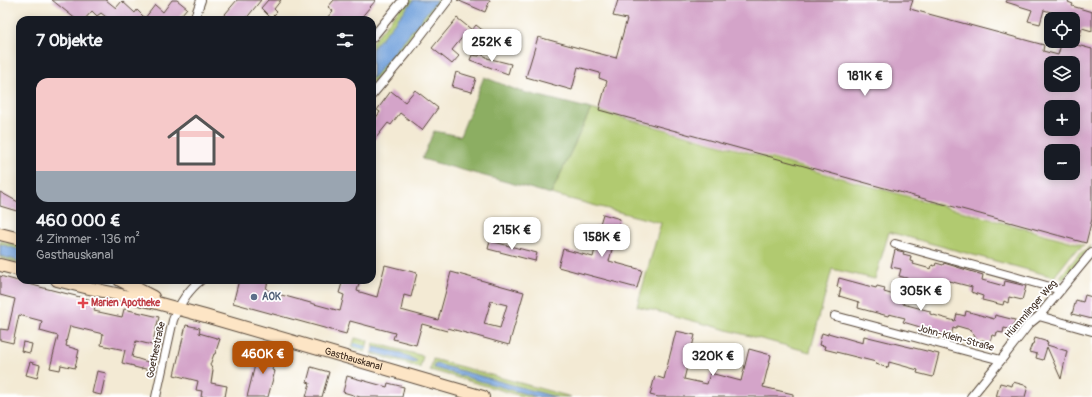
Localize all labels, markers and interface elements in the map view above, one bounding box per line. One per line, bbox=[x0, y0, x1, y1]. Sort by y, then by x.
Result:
map controls bbox=[1044, 12, 1080, 180]
button: locate bbox=[1044, 12, 1080, 48]
icon: filters bbox=[334, 29, 356, 51]
pin: 252K € bbox=[459, 29, 525, 63]
text: 7 Objekte bbox=[36, 30, 102, 51]
text: 252K € bbox=[472, 34, 512, 50]
button: layers bbox=[1044, 56, 1080, 92]
pin: 181K € bbox=[832, 63, 898, 97]
text: 181K € bbox=[847, 68, 883, 84]
button: + bbox=[1044, 100, 1080, 136]
icon: home bbox=[160, 104, 232, 176]
button: − bbox=[1044, 144, 1080, 180]
text: 460 000 € bbox=[36, 210, 121, 231]
pin: 215K € bbox=[479, 217, 545, 251]
text: 215K € bbox=[493, 222, 531, 238]
pin: 158K € bbox=[569, 224, 635, 258]
text: 158K € bbox=[583, 229, 621, 245]
text: 4 Zimmer · 136 m² bbox=[36, 231, 140, 247]
text: Gasthauskanal bbox=[36, 247, 114, 263]
street label: Hümmlinger Weg bbox=[1002, 277, 1060, 341]
pin: 305K € bbox=[888, 278, 954, 312]
text: 305K € bbox=[900, 283, 942, 299]
place label: AOK bbox=[262, 291, 281, 303]
marker: AOK bbox=[249, 292, 259, 302]
place label: Marien Apotheke bbox=[91, 297, 161, 309]
marker: Marien Apotheke bbox=[78, 298, 88, 308]
street label: Goethestraße bbox=[144, 320, 168, 379]
street label: John-Klein-Straße bbox=[917, 322, 995, 354]
pin: 460K € bbox=[230, 341, 296, 375]
pin: 320K € bbox=[680, 343, 746, 377]
street label: Gasthauskanal bbox=[323, 345, 384, 373]
text: 460K € bbox=[241, 346, 285, 362]
text: 320K € bbox=[692, 348, 734, 364]

